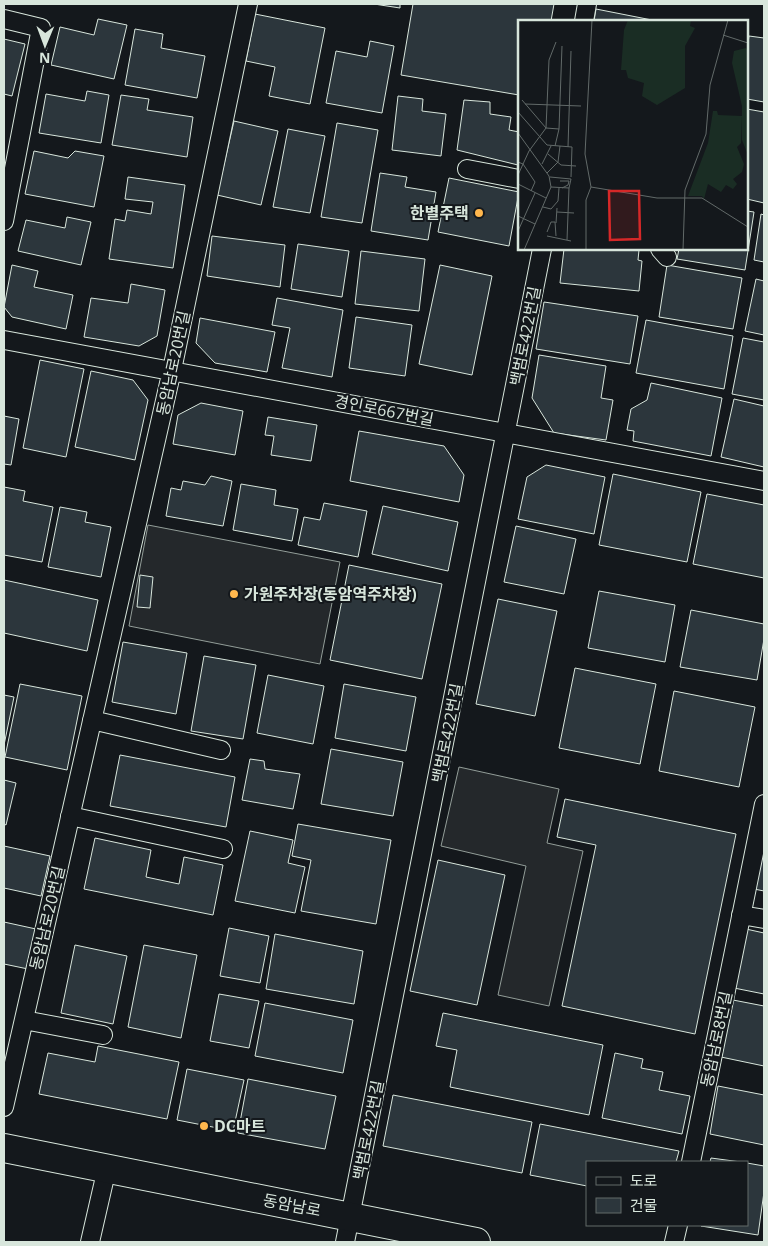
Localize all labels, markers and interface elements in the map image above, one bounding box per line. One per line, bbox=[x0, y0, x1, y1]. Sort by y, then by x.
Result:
north arrow bbox=[20, 20, 70, 70]
inset map bbox=[518, 20, 748, 250]
text: N bbox=[39, 49, 51, 68]
place label: 한별주택 bbox=[410, 202, 469, 224]
marker: 한별주택 bbox=[473, 207, 485, 219]
street label: 백범로422번길 bbox=[505, 284, 545, 388]
street label: 동암남로20번길 bbox=[151, 309, 195, 417]
street label: 경인로667번길 bbox=[332, 390, 436, 430]
place label: 가원주차장(동암역주차장) bbox=[244, 583, 417, 605]
marker: 가원주차장(동암역주차장) bbox=[228, 588, 240, 600]
street label: 백범로422번길 bbox=[427, 681, 467, 785]
street label: 동암남로20번길 bbox=[24, 864, 70, 972]
street label: 동암남로8번길 bbox=[695, 989, 737, 1089]
street label: 백범로422번길 bbox=[348, 1078, 388, 1182]
place label: DC마트 bbox=[214, 1115, 266, 1137]
marker: DC마트 bbox=[198, 1120, 210, 1132]
legend bbox=[586, 1161, 748, 1226]
text: 도로 bbox=[630, 1170, 658, 1190]
street label: 동암남로 bbox=[261, 1189, 323, 1221]
text: 건물 bbox=[630, 1195, 658, 1215]

